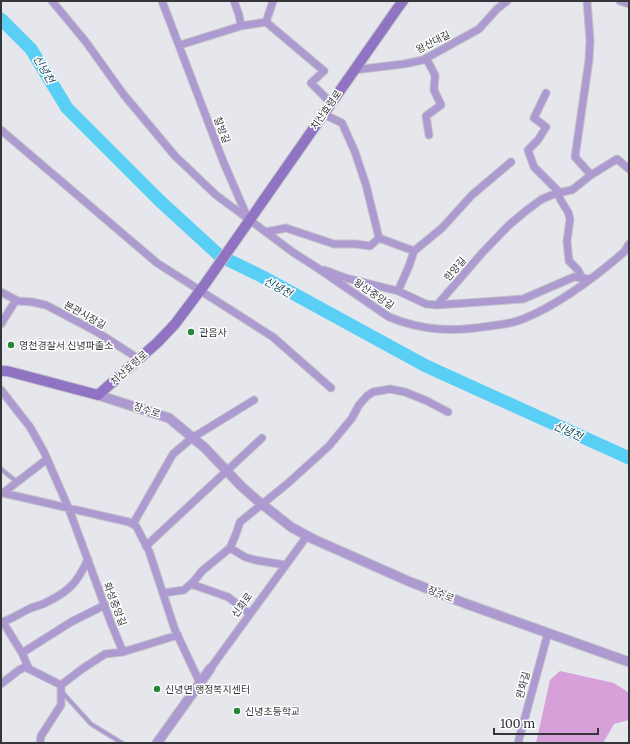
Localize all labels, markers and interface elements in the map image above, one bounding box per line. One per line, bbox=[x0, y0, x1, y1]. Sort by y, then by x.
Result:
street label: 왕산대길 bbox=[414, 28, 452, 56]
water label: 신녕천 bbox=[30, 52, 59, 87]
street label: 치산효령로 bbox=[307, 87, 345, 133]
street label: 찰방길 bbox=[211, 115, 233, 145]
street label: 한양길 bbox=[441, 254, 469, 284]
water label: 신녕천 bbox=[261, 274, 296, 301]
street label: 왕산중앙길 bbox=[351, 276, 397, 312]
street label: 본관시장길 bbox=[62, 298, 108, 332]
place label: 관음사 bbox=[199, 326, 227, 339]
marker: 관음사 bbox=[186, 327, 196, 337]
place label: 영천경찰서 신녕파출소 bbox=[19, 339, 113, 352]
marker: 영천경찰서 신녕파출소 bbox=[6, 340, 16, 350]
street label: 치산효령로 bbox=[108, 348, 150, 388]
street label: 장수로 bbox=[132, 400, 162, 420]
water label: 신녕천 bbox=[551, 418, 586, 444]
street label: 화성중앙길 bbox=[101, 580, 129, 628]
street label: 장수로 bbox=[426, 583, 456, 605]
street label: 신화로 bbox=[229, 590, 255, 620]
street label: 완화길 bbox=[513, 670, 533, 700]
place label: 신녕면 행정복지센터 bbox=[165, 683, 250, 696]
marker: 신녕면 행정복지센터 bbox=[152, 684, 162, 694]
place label: 신녕초등학교 bbox=[245, 705, 300, 718]
marker: 신녕초등학교 bbox=[232, 706, 242, 716]
scale bar bbox=[494, 710, 598, 736]
text: 100 m bbox=[500, 716, 535, 731]

